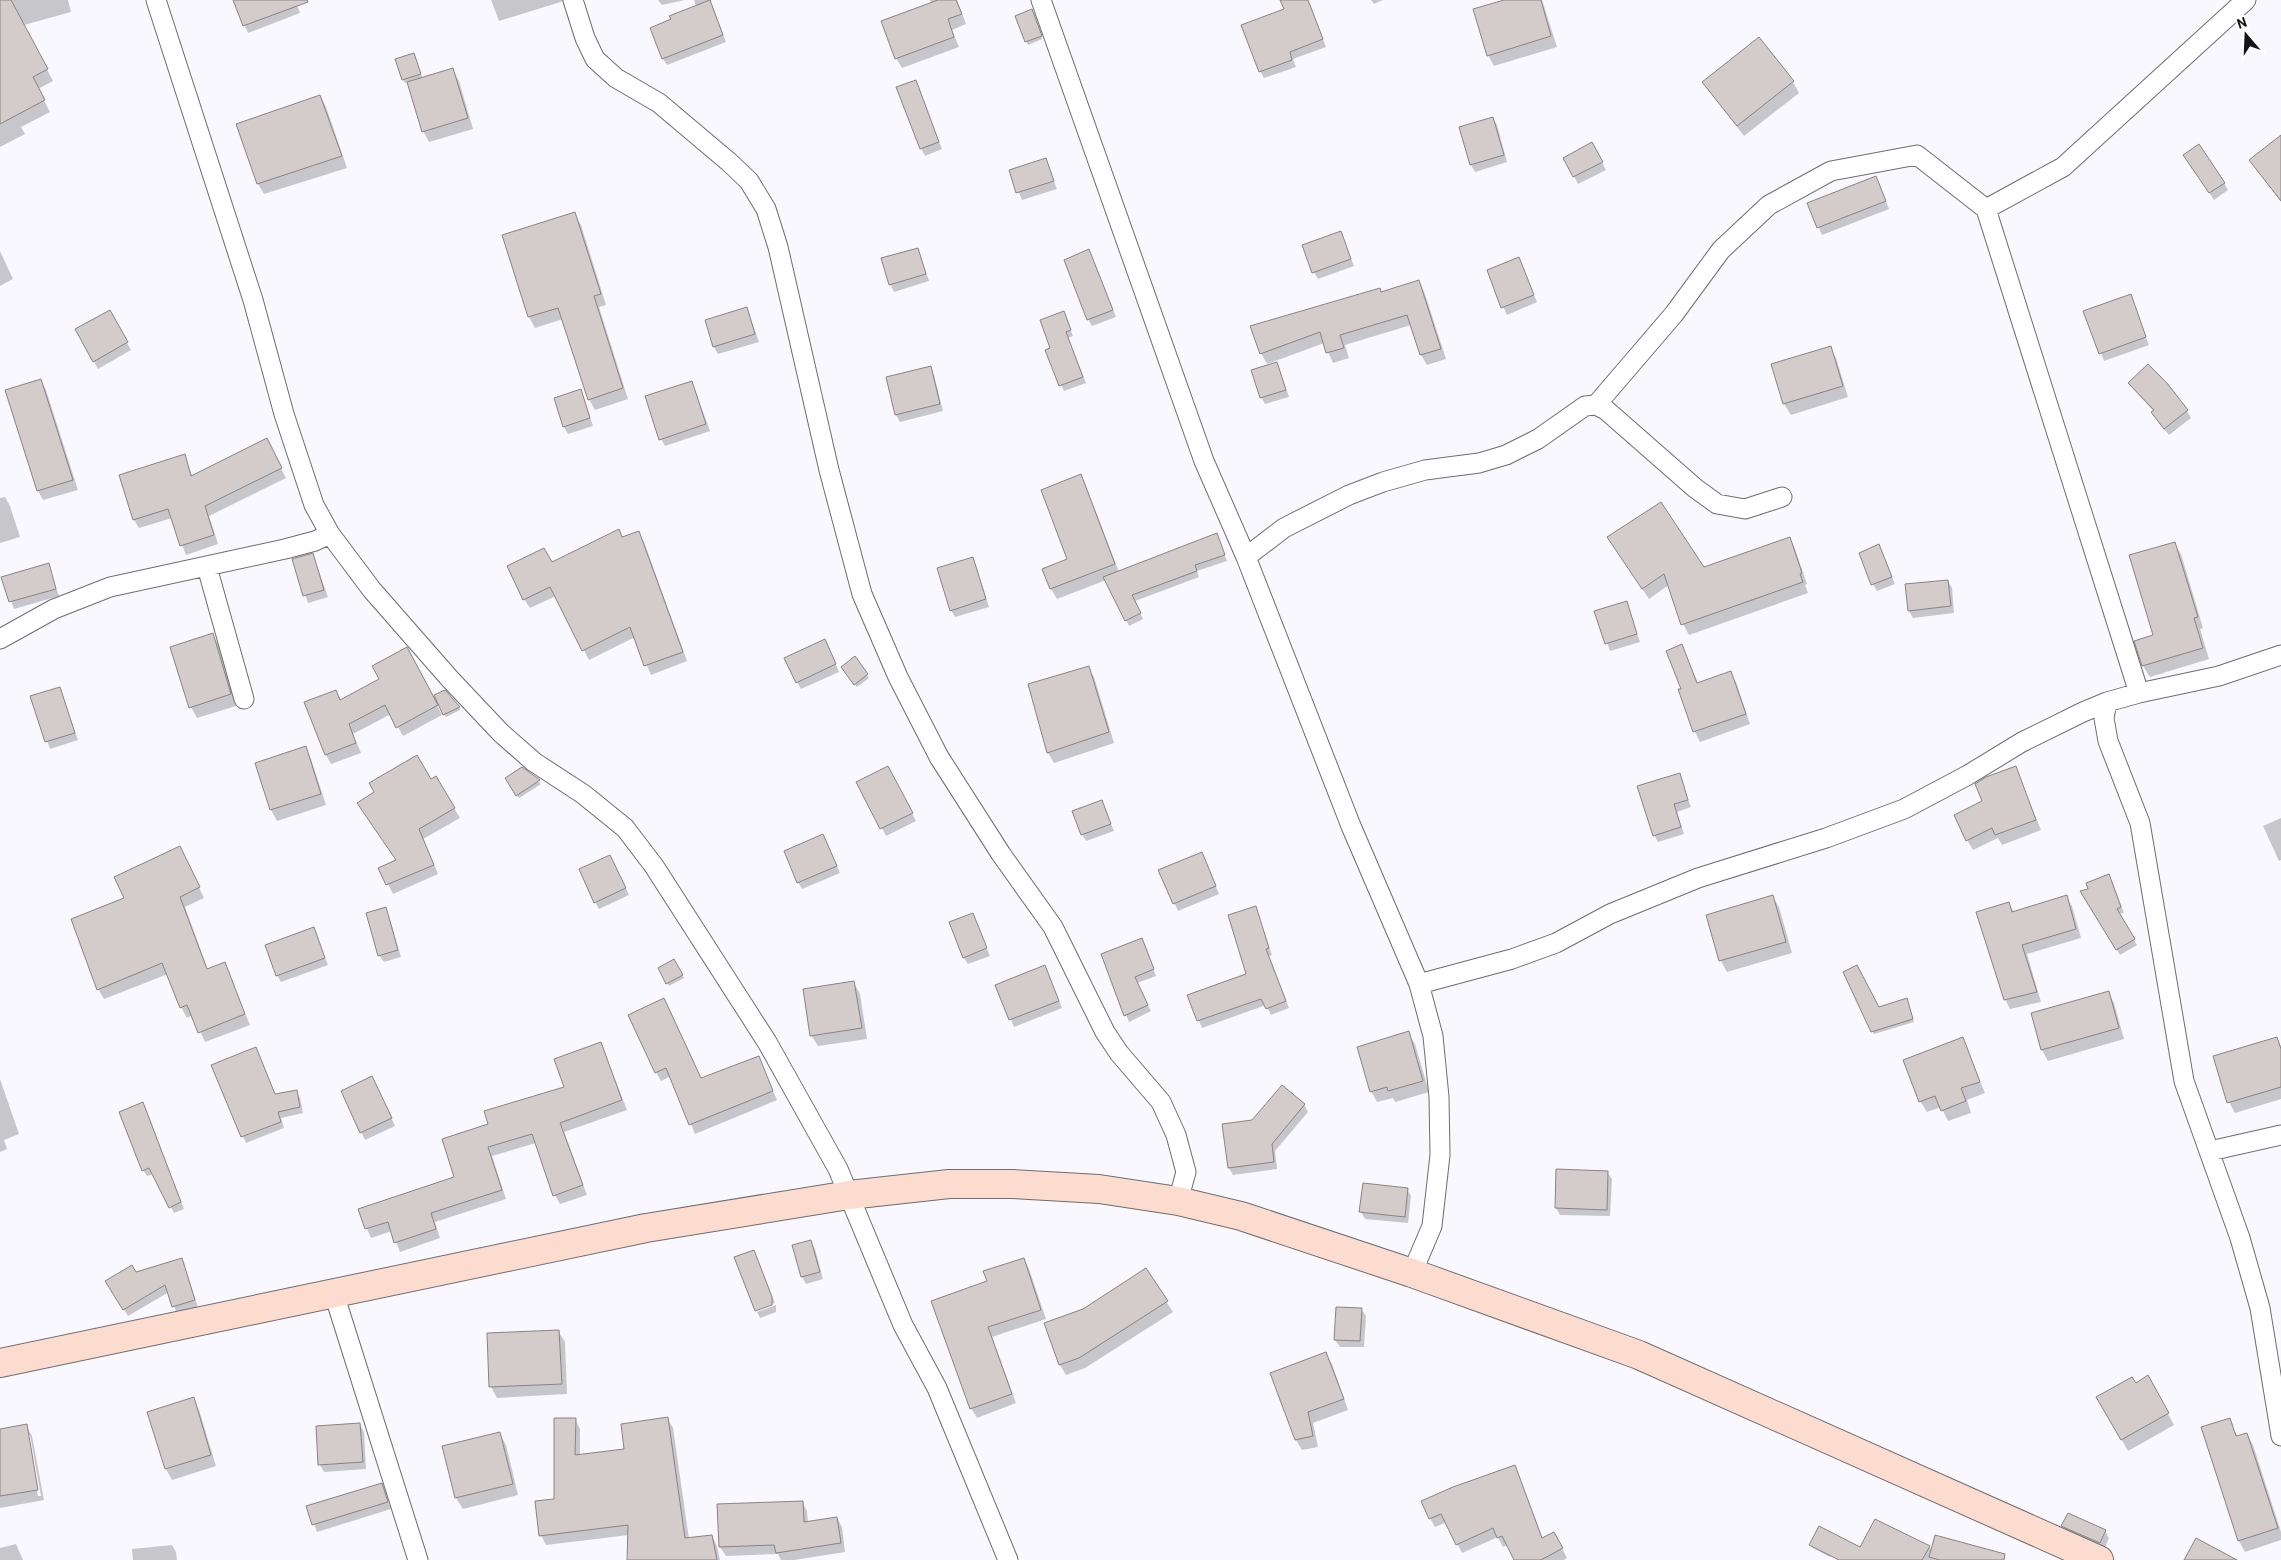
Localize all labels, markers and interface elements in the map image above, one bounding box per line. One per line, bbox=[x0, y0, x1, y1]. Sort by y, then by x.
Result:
north arrow bbox=[2221, 10, 2271, 60]
text: N bbox=[2234, 13, 2249, 32]

